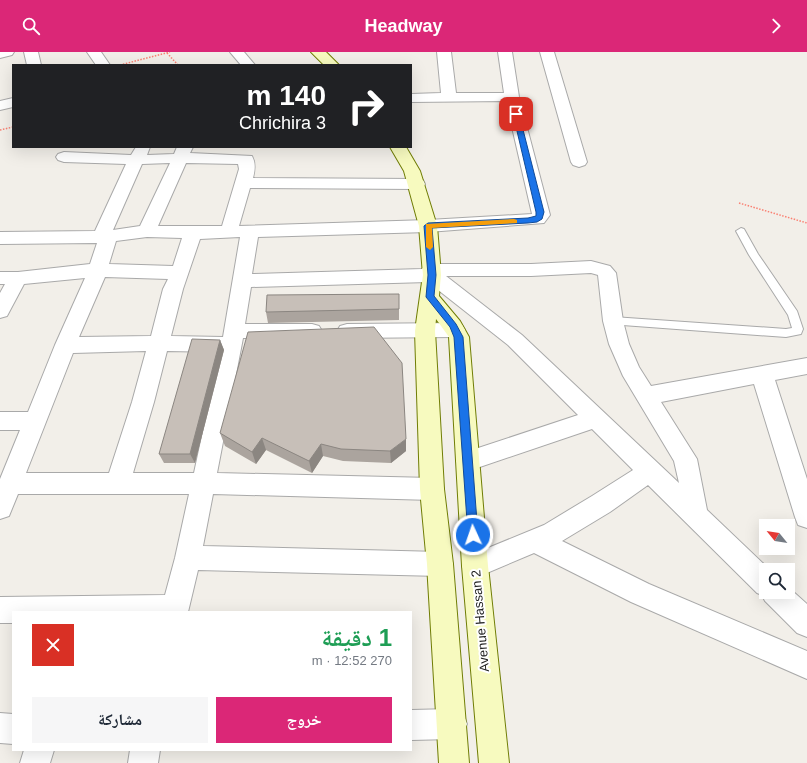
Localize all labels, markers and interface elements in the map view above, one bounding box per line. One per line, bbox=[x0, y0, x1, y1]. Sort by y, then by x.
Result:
icon: search bbox=[20, 15, 42, 37]
icon: forward bbox=[765, 15, 787, 37]
text: Headway bbox=[364, 16, 443, 36]
text: 140 m bbox=[247, 80, 326, 111]
icon: right bbox=[340, 80, 392, 132]
pin bbox=[499, 97, 533, 131]
icon: arrive bbox=[505, 103, 527, 125]
text: Chrichira 3 bbox=[239, 113, 326, 133]
position arrow bbox=[452, 514, 494, 556]
north arrow bbox=[759, 519, 795, 555]
map controls bbox=[759, 519, 795, 599]
button: search bbox=[759, 563, 795, 599]
street label: Avenue Hassan 2 bbox=[468, 569, 492, 673]
button: close bbox=[32, 624, 74, 666]
text: 1 دقيقة bbox=[322, 624, 392, 651]
text: 270 m · 12:52 bbox=[312, 653, 392, 668]
button: مشاركة bbox=[32, 697, 208, 743]
button: خروج bbox=[216, 697, 392, 743]

